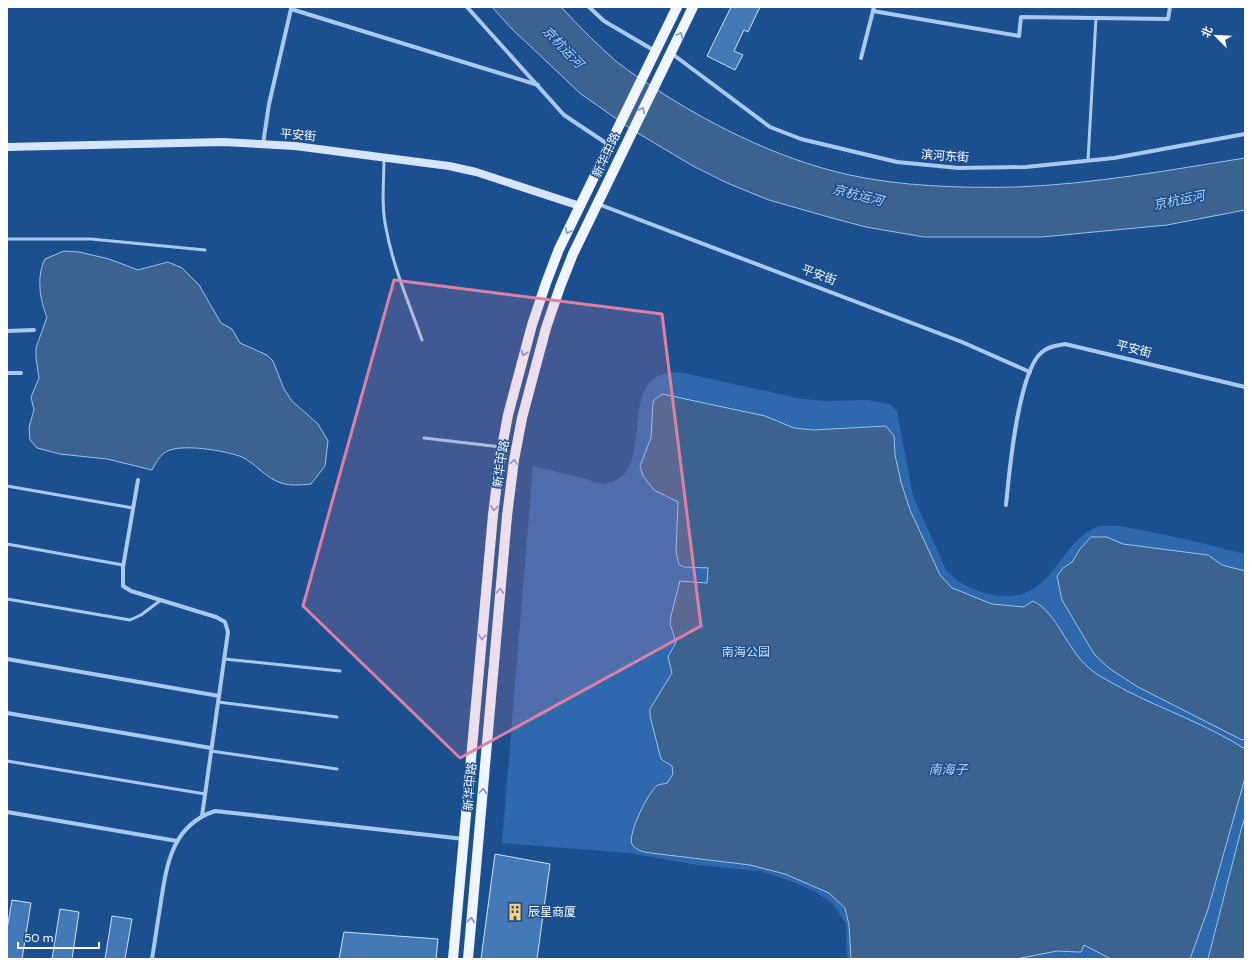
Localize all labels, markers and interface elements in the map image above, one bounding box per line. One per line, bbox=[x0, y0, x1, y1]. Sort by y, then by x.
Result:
north arrow bbox=[1196, 16, 1236, 56]
water label: 京杭运河 bbox=[539, 22, 589, 74]
text: 北 bbox=[1198, 24, 1215, 40]
one-way arrow bbox=[675, 31, 682, 39]
one-way arrow bbox=[637, 107, 645, 114]
street label: 平安街 bbox=[279, 125, 317, 145]
street label: 新华中路 bbox=[589, 130, 623, 180]
street label: 滨河东街 bbox=[920, 146, 970, 166]
water label: 京杭运河 bbox=[831, 180, 888, 210]
water label: 京杭运河 bbox=[1152, 186, 1209, 213]
one-way arrow bbox=[565, 227, 573, 234]
street label: 平安街 bbox=[799, 261, 839, 289]
street label: 平安街 bbox=[1115, 337, 1153, 361]
one-way arrow bbox=[520, 349, 529, 356]
street label: 新华中路 bbox=[489, 439, 513, 489]
one-way arrow bbox=[509, 459, 518, 465]
one-way arrow bbox=[489, 505, 498, 511]
one-way arrow bbox=[496, 588, 505, 594]
one-way arrow bbox=[477, 634, 486, 640]
park label: 南海公园 bbox=[722, 644, 770, 660]
water label: 南海子 bbox=[928, 761, 968, 778]
street label: 新华中路 bbox=[460, 762, 480, 812]
one-way arrow bbox=[478, 788, 487, 794]
building icon: 辰星商厦 bbox=[505, 902, 525, 922]
place label: 辰星商厦 bbox=[528, 904, 576, 920]
one-way arrow bbox=[467, 917, 476, 923]
scale bar bbox=[18, 924, 99, 950]
text: 50 m bbox=[24, 930, 53, 946]

